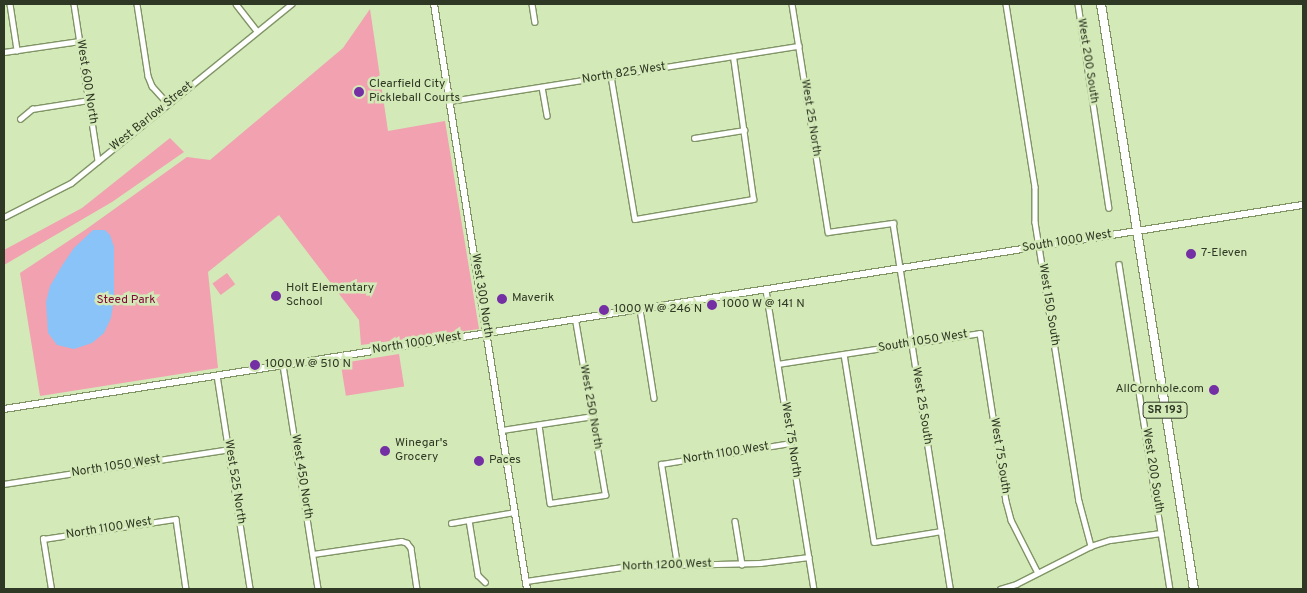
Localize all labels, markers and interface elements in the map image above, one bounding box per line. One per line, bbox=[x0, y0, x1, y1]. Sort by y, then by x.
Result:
street label: West 200 South bbox=[1073, 17, 1101, 105]
street label: West 600 North bbox=[72, 39, 100, 125]
street label: North 825 West bbox=[581, 60, 667, 88]
place label: Clearfield City Pickleball Courts bbox=[369, 78, 460, 106]
street label: West 25 North bbox=[797, 78, 823, 158]
street label: West Barlow Street bbox=[108, 79, 196, 155]
marker: Clearfield City Pickleball Courts bbox=[353, 86, 365, 98]
street label: South 1000 West bbox=[1021, 228, 1113, 256]
place label: 7-Eleven bbox=[1201, 247, 1247, 261]
marker: 7-Eleven bbox=[1185, 248, 1197, 260]
street label: West 300 North bbox=[467, 253, 495, 339]
street label: West 150 South bbox=[1034, 263, 1062, 347]
place label: Holt Elementary School bbox=[286, 282, 374, 310]
marker: Holt Elementary School bbox=[270, 290, 282, 302]
place label: Maverik bbox=[512, 292, 554, 306]
marker: Maverik bbox=[496, 293, 508, 305]
park label: Steed Park bbox=[96, 294, 156, 308]
place label: 1000 W @ 141 N bbox=[722, 298, 805, 312]
marker: 1000 W @ 141 N bbox=[706, 299, 718, 311]
place label: 1000 W @ 246 N bbox=[614, 303, 703, 317]
marker: 1000 W @ 246 N bbox=[598, 304, 610, 316]
street label: South 1050 West bbox=[877, 328, 969, 356]
street label: North 1000 West bbox=[371, 330, 463, 358]
place label: 1000 W @ 510 N bbox=[265, 358, 352, 372]
marker: 1000 W @ 510 N bbox=[249, 359, 261, 371]
street label: West 250 North bbox=[575, 364, 605, 450]
street label: West 25 South bbox=[908, 366, 934, 446]
place label: AllCornhole.com bbox=[1115, 383, 1204, 397]
marker: AllCornhole.com bbox=[1208, 384, 1220, 396]
street label: West 75 North bbox=[777, 401, 803, 479]
road number: SR 193 bbox=[1142, 402, 1188, 418]
street label: West 75 South bbox=[986, 417, 1012, 495]
street label: West 200 South bbox=[1138, 427, 1166, 515]
street label: West 450 North bbox=[287, 434, 315, 520]
place label: Winegar's Grocery bbox=[395, 437, 448, 465]
street label: West 525 North bbox=[220, 439, 248, 525]
street label: North 1100 West bbox=[682, 440, 770, 468]
marker: Winegar's Grocery bbox=[379, 445, 391, 457]
street label: North 1050 West bbox=[70, 453, 162, 481]
place label: Paces bbox=[489, 454, 521, 468]
marker: Paces bbox=[473, 455, 485, 467]
street label: North 1100 West bbox=[65, 515, 153, 543]
street label: North 1200 West bbox=[622, 557, 712, 575]

